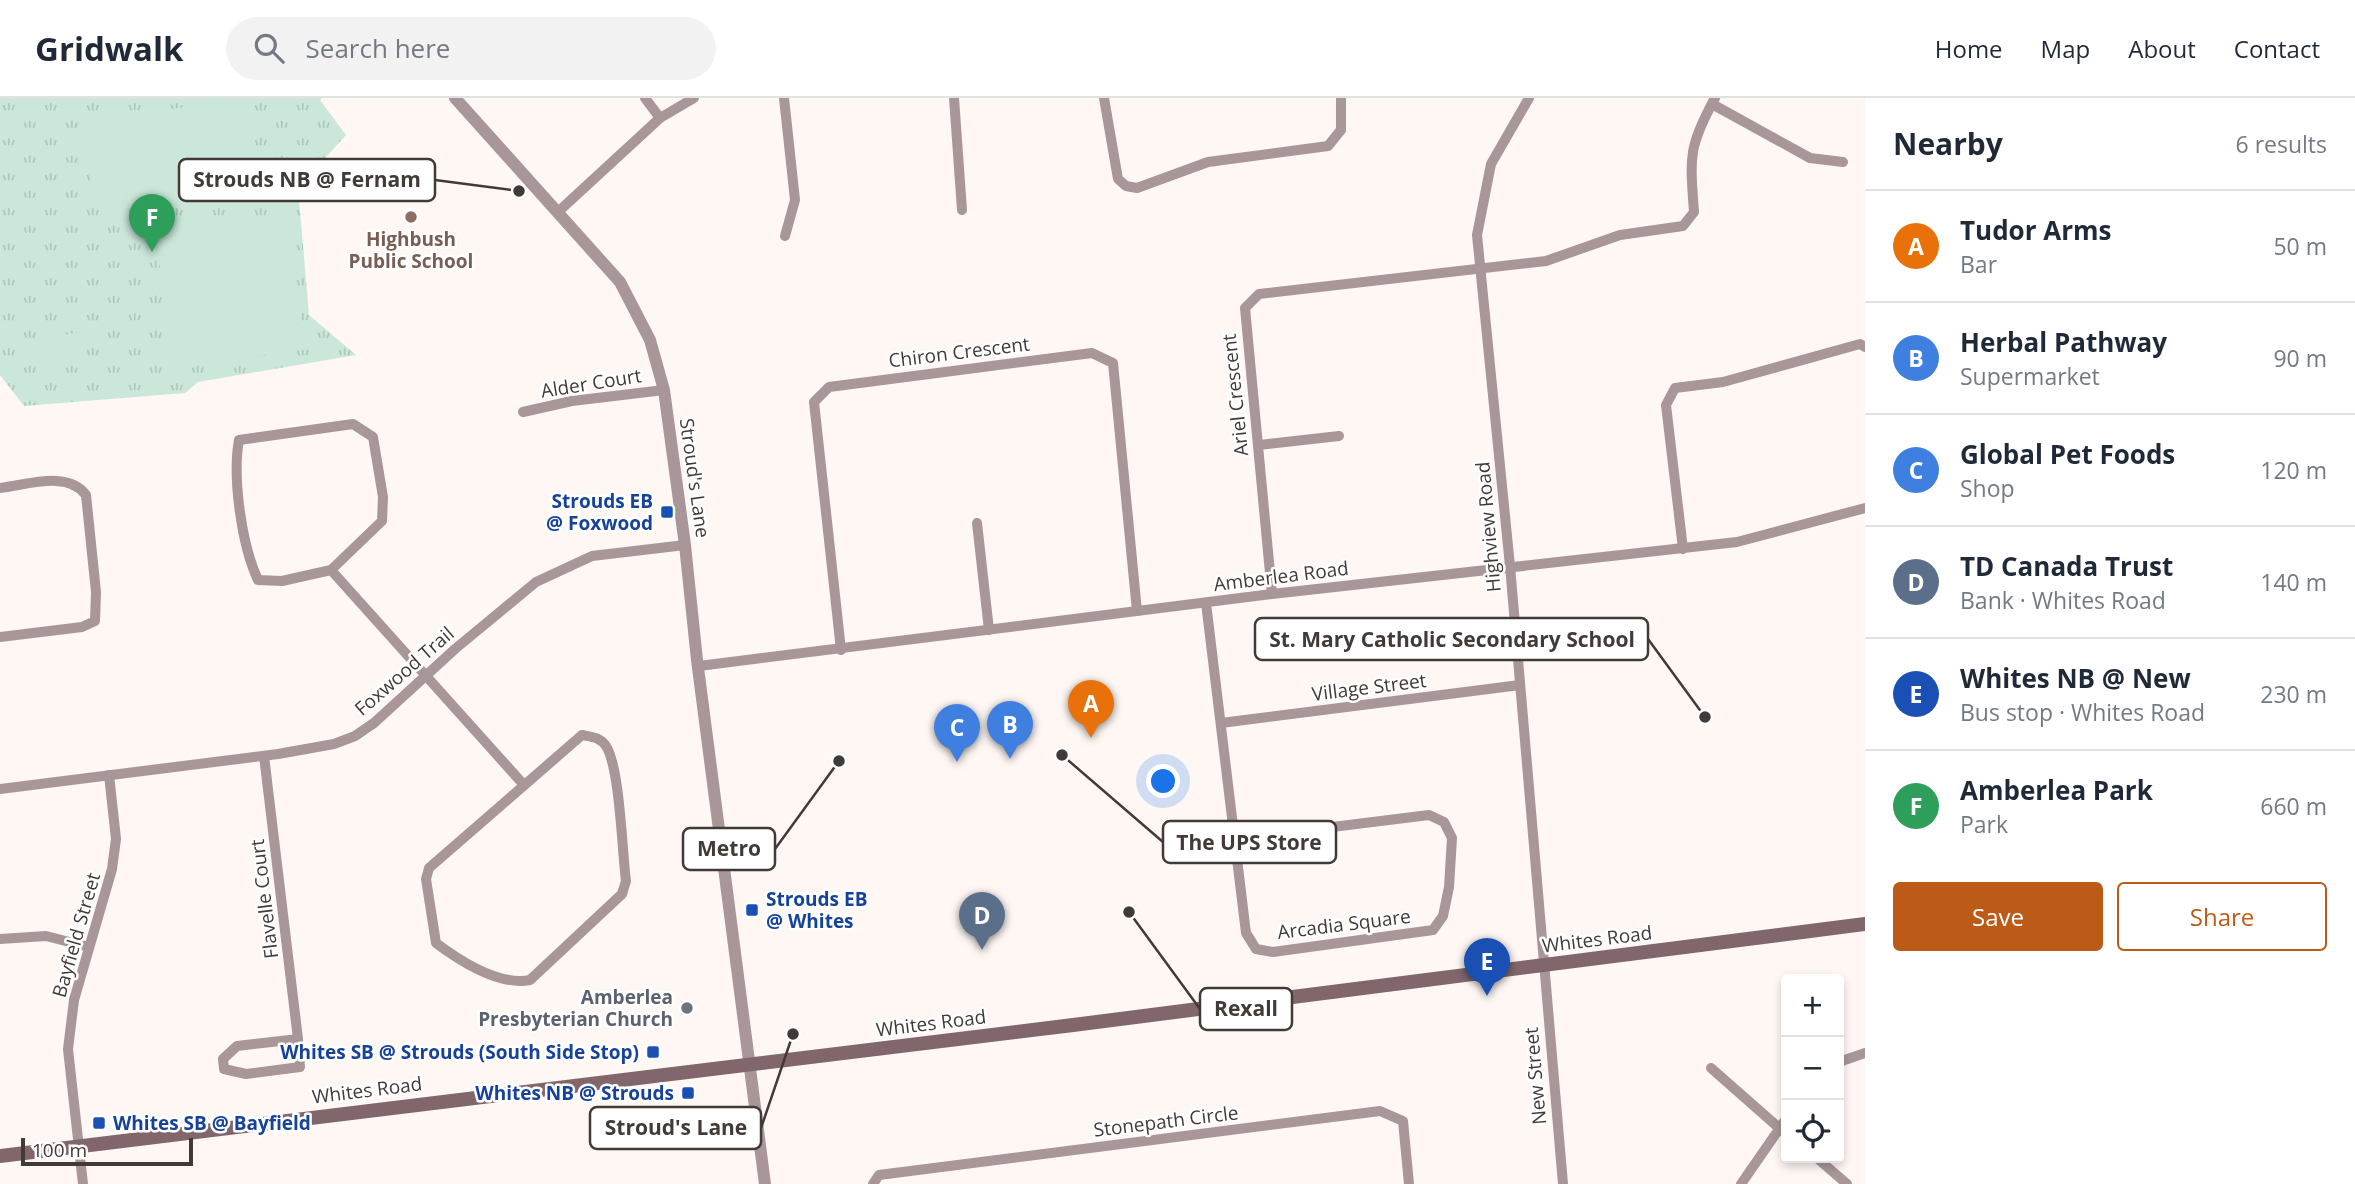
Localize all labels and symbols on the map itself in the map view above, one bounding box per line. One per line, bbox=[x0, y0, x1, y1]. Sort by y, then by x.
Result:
callout: Strouds NB @ Fernam bbox=[179, 159, 435, 201]
text: Strouds NB @ Fernam bbox=[193, 165, 421, 193]
pin: F bbox=[129, 194, 175, 252]
marker: Highbush Public School bbox=[403, 209, 419, 225]
place label: Highbush Public School bbox=[349, 226, 473, 274]
street label: Chiron Crescent bbox=[887, 330, 1031, 374]
street label: Ariel Crescent bbox=[1216, 332, 1254, 457]
street label: Alder Court bbox=[539, 362, 643, 404]
street label: Stroud's Lane bbox=[674, 416, 716, 540]
street label: Highview Road bbox=[1469, 461, 1507, 593]
place label: Strouds EB @ Foxwood bbox=[546, 488, 653, 536]
marker: Strouds EB @ Foxwood bbox=[659, 504, 675, 520]
street label: Amberlea Road bbox=[1212, 555, 1350, 597]
callout: St. Mary Catholic Secondary School bbox=[1255, 618, 1648, 660]
street label: Foxwood Trail bbox=[349, 621, 459, 721]
text: St. Mary Catholic Secondary School bbox=[1269, 625, 1635, 653]
street label: Village Street bbox=[1310, 667, 1428, 707]
pin: A bbox=[1068, 680, 1114, 738]
pin: B bbox=[987, 701, 1033, 759]
pin: C bbox=[934, 704, 980, 762]
your location bbox=[1146, 764, 1180, 798]
callout: The UPS Store bbox=[1163, 821, 1336, 863]
callout: Metro bbox=[683, 828, 775, 870]
text: The UPS Store bbox=[1176, 828, 1322, 856]
text: Metro bbox=[697, 834, 761, 862]
street label: Flavelle Court bbox=[244, 838, 284, 960]
street label: Bayfield Street bbox=[46, 869, 106, 1000]
place label: Strouds EB @ Whites bbox=[766, 886, 867, 934]
pin: D bbox=[959, 892, 1005, 950]
marker: Strouds EB @ Whites bbox=[744, 902, 760, 918]
street label: Arcadia Square bbox=[1276, 903, 1412, 945]
street label: Whites Road bbox=[1540, 919, 1654, 959]
pin: E bbox=[1464, 938, 1510, 996]
place label: Amberlea Presbyterian Church bbox=[478, 984, 673, 1032]
callout: Rexall bbox=[1200, 988, 1292, 1030]
text: Rexall bbox=[1214, 994, 1278, 1022]
marker: Amberlea Presbyterian Church bbox=[679, 1000, 695, 1016]
street label: Whites Road bbox=[874, 1003, 988, 1043]
street label: New Street bbox=[1518, 1026, 1552, 1126]
place label: Whites SB @ Strouds (South Side Stop) bbox=[280, 1039, 639, 1065]
marker: Whites SB @ Strouds (South Side Stop) bbox=[645, 1044, 661, 1060]
street label: Whites Road bbox=[310, 1070, 424, 1110]
place label: Whites NB @ Strouds bbox=[475, 1080, 674, 1106]
marker: Whites NB @ Strouds bbox=[680, 1085, 696, 1101]
street label: Stonepath Circle bbox=[1092, 1099, 1240, 1143]
callout: Stroud's Lane bbox=[590, 1107, 761, 1149]
place label: Whites SB @ Bayfield bbox=[113, 1110, 311, 1136]
text: Stroud's Lane bbox=[605, 1113, 747, 1141]
marker: Whites SB @ Bayfield bbox=[91, 1115, 107, 1131]
scale bar bbox=[21, 1135, 192, 1167]

